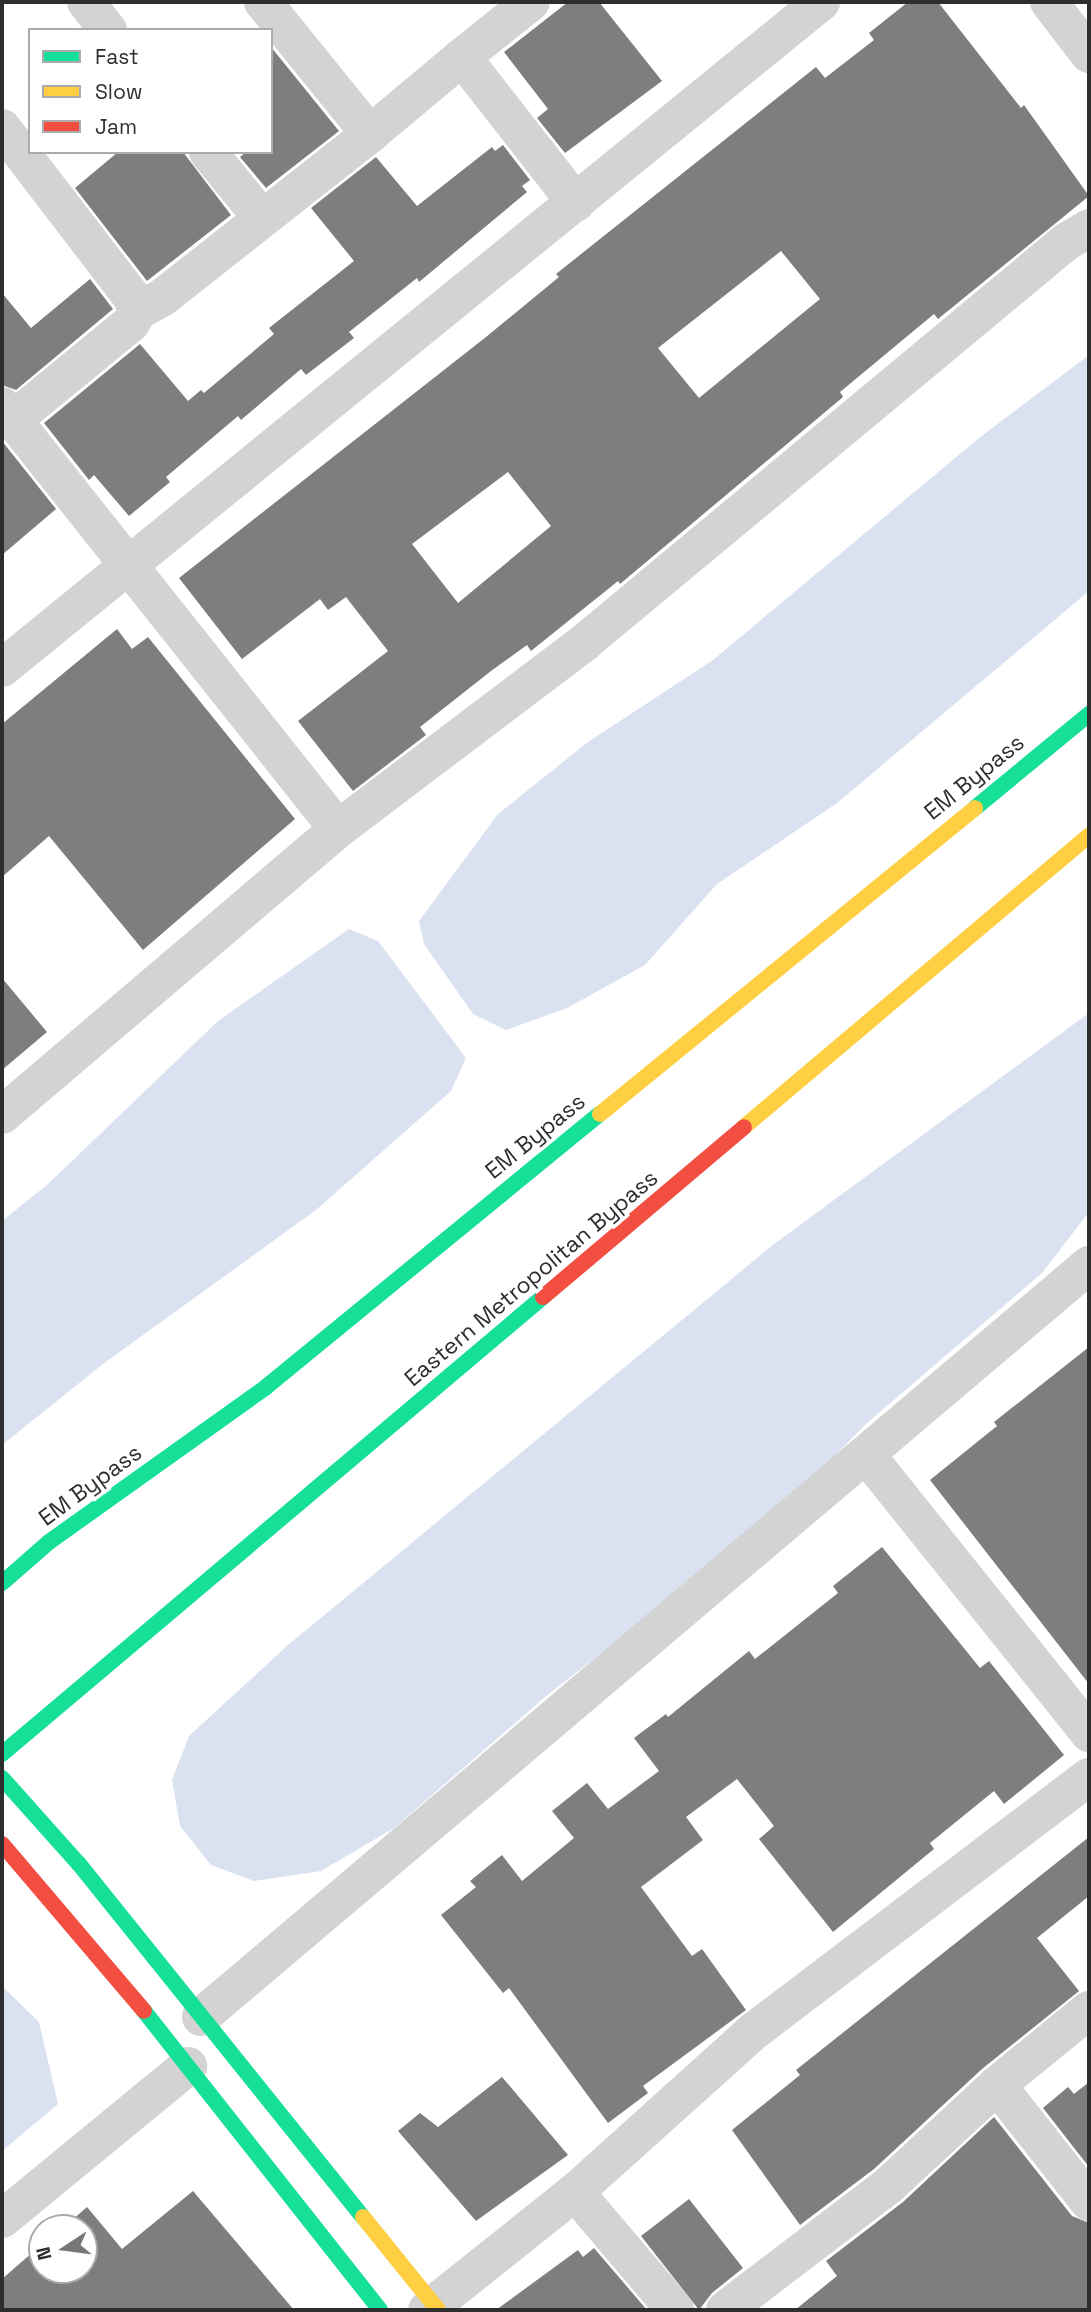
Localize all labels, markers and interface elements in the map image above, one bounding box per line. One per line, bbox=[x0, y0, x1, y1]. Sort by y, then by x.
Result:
legend bbox=[28, 28, 273, 154]
text: Fast bbox=[95, 43, 139, 70]
text: Slow bbox=[95, 78, 143, 105]
text: Jam bbox=[95, 113, 137, 140]
street label: EM Bypass bbox=[919, 728, 1029, 826]
street label: EM Bypass bbox=[480, 1087, 590, 1185]
street label: Eastern Metropolitan Bypass bbox=[399, 1164, 663, 1392]
street label: EM Bypass bbox=[33, 1439, 147, 1531]
north arrow bbox=[28, 2214, 98, 2284]
text: N bbox=[30, 2244, 58, 2262]

